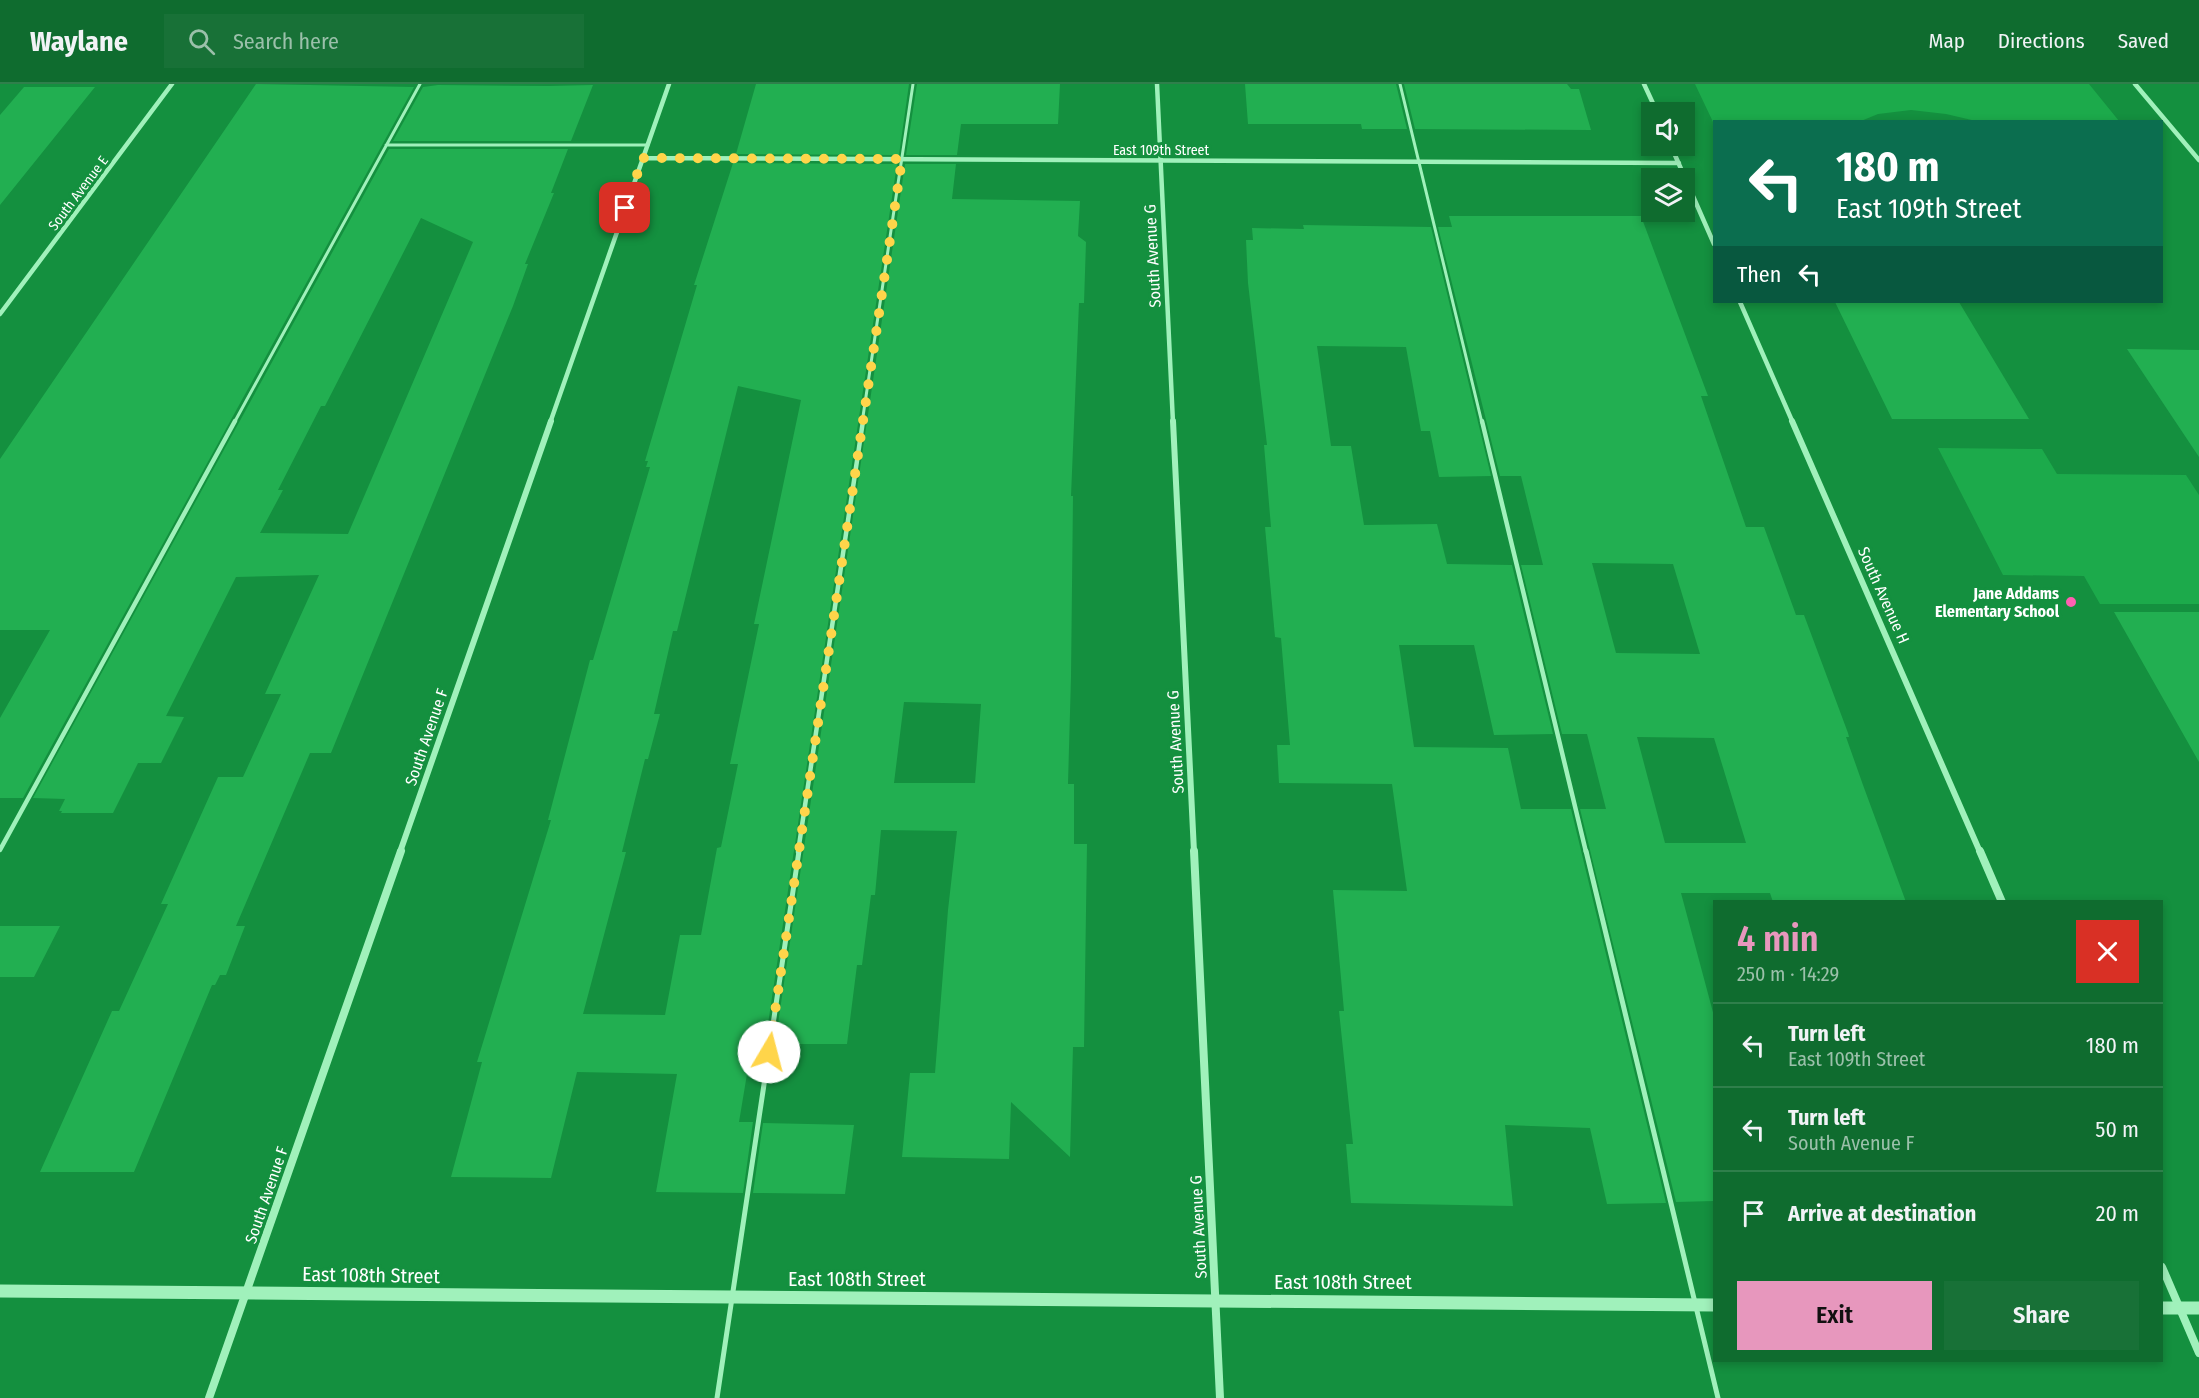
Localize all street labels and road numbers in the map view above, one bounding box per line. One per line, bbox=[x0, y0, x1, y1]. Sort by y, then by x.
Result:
street label: East 109th Street bbox=[1113, 142, 1209, 159]
street label: South Avenue E bbox=[45, 152, 112, 234]
street label: South Avenue G bbox=[1140, 204, 1165, 308]
street label: South Avenue H bbox=[1854, 544, 1913, 646]
street label: South Avenue F bbox=[401, 686, 452, 788]
street label: South Avenue G bbox=[1163, 690, 1188, 794]
street label: South Avenue F bbox=[241, 1144, 292, 1246]
street label: South Avenue G bbox=[1186, 1175, 1211, 1279]
street label: East 108th Street bbox=[302, 1262, 441, 1288]
street label: East 108th Street bbox=[788, 1267, 926, 1291]
street label: East 108th Street bbox=[1274, 1270, 1412, 1294]

